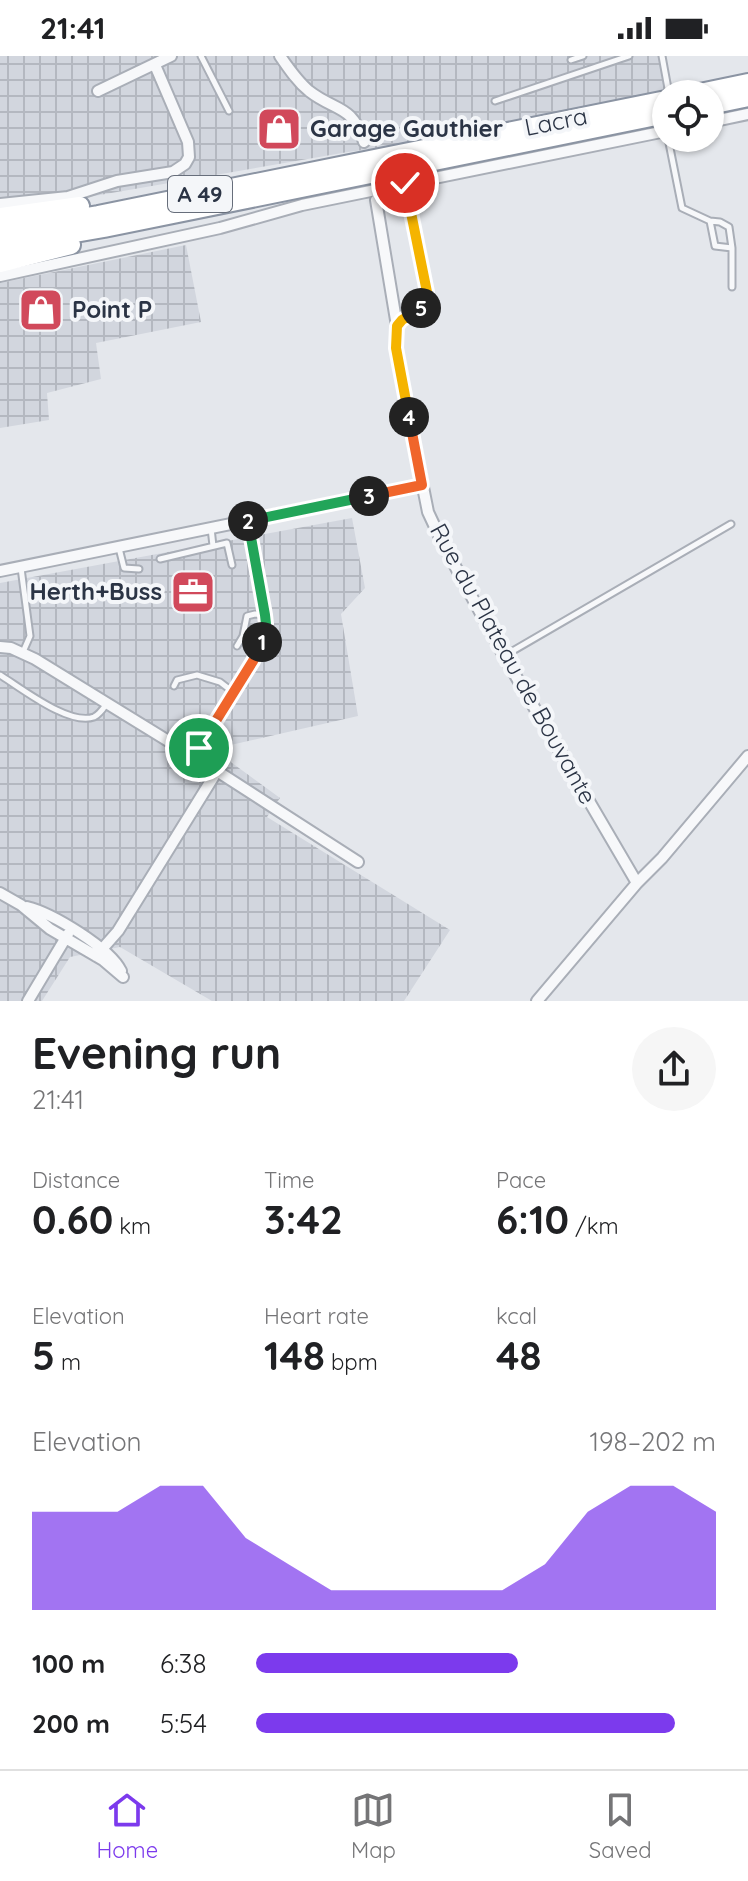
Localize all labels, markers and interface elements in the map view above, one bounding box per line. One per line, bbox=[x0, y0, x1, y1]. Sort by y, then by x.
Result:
text: 21:41 bbox=[40, 9, 105, 47]
map controls bbox=[652, 80, 724, 152]
button: locate bbox=[652, 80, 724, 152]
street label: Lacra bbox=[522, 100, 590, 142]
shop icon: Garage Gauthier bbox=[255, 105, 303, 153]
place label: Garage Gauthier bbox=[310, 113, 503, 143]
pin bbox=[371, 149, 439, 217]
icon: check bbox=[383, 161, 427, 205]
road number: A 49 bbox=[168, 176, 232, 212]
shop icon: Point P bbox=[17, 286, 65, 334]
pin: 5 bbox=[401, 288, 441, 328]
place label: Point P bbox=[72, 294, 152, 324]
text: 5 bbox=[415, 294, 427, 322]
pin: 4 bbox=[389, 397, 429, 437]
text: 4 bbox=[403, 403, 415, 431]
pin: 3 bbox=[349, 476, 389, 516]
text: 3 bbox=[363, 482, 375, 510]
pin: 2 bbox=[228, 501, 268, 541]
text: 2 bbox=[242, 507, 254, 535]
street label: Rue du Plateau de Bouvante bbox=[424, 518, 604, 809]
office icon: Herth+Buss bbox=[169, 568, 217, 616]
place label: Herth+Buss bbox=[29, 576, 162, 606]
pin: 1 bbox=[242, 622, 282, 662]
text: 1 bbox=[258, 628, 266, 656]
pin bbox=[165, 714, 233, 782]
icon: arrive bbox=[177, 726, 221, 770]
text: Evening run bbox=[32, 1025, 281, 1080]
button: share bbox=[632, 1027, 716, 1111]
text: 21:41 bbox=[32, 1083, 84, 1116]
text: Distance bbox=[32, 1166, 120, 1194]
text: Time bbox=[264, 1166, 315, 1194]
text: Pace bbox=[496, 1166, 546, 1194]
text: 0.60 bbox=[32, 1194, 113, 1244]
text: 3:42 bbox=[264, 1194, 343, 1244]
text: 6:10 bbox=[496, 1194, 569, 1244]
text: km bbox=[113, 1212, 151, 1240]
text: /km bbox=[569, 1212, 619, 1240]
text: Elevation bbox=[32, 1302, 125, 1330]
text: Heart rate bbox=[264, 1302, 369, 1330]
text: kcal bbox=[496, 1302, 537, 1330]
text: 5 bbox=[32, 1330, 55, 1380]
text: 148 bbox=[264, 1330, 325, 1380]
text: 48 bbox=[496, 1330, 541, 1380]
text: m bbox=[55, 1348, 81, 1376]
text: bpm bbox=[325, 1348, 378, 1376]
text: Elevation bbox=[32, 1425, 142, 1458]
text: 198–202 m bbox=[589, 1425, 716, 1458]
text: 100 m bbox=[32, 1647, 105, 1680]
text: 6:38 bbox=[160, 1647, 207, 1680]
text: 200 m bbox=[32, 1707, 110, 1740]
text: 5:54 bbox=[160, 1707, 207, 1740]
tab: Home bbox=[96, 1788, 158, 1864]
tab: Map bbox=[351, 1788, 396, 1864]
tab: Saved bbox=[589, 1788, 652, 1864]

